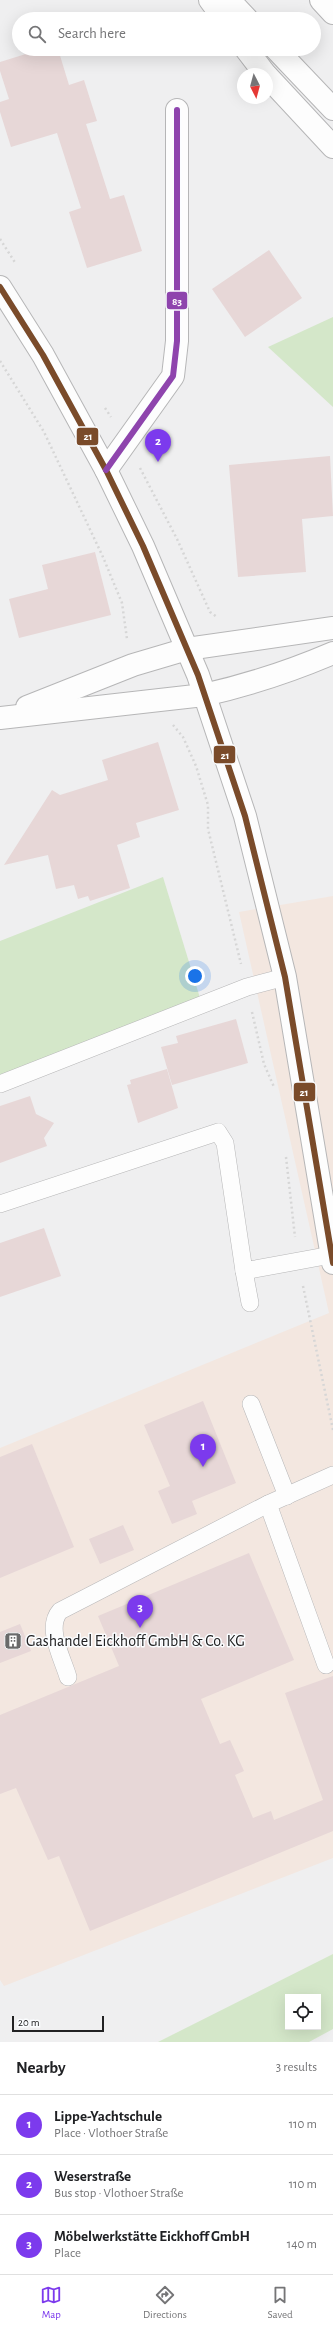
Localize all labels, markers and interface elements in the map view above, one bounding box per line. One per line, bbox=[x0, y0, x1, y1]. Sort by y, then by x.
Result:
search box bbox=[12, 12, 321, 56]
icon: search bbox=[26, 23, 48, 45]
text: Search here bbox=[58, 26, 126, 41]
north arrow bbox=[237, 68, 273, 104]
line badge: 83 bbox=[166, 291, 188, 310]
text: 83 bbox=[172, 296, 182, 307]
line badge: 21 bbox=[76, 427, 99, 446]
pin: 2 bbox=[145, 429, 171, 462]
text: 21 bbox=[83, 431, 93, 442]
line badge: 21 bbox=[213, 745, 236, 764]
text: 21 bbox=[220, 750, 230, 761]
your location bbox=[185, 966, 205, 986]
line badge: 21 bbox=[293, 1082, 316, 1102]
text: 21 bbox=[299, 1087, 309, 1098]
pin: 1 bbox=[190, 1434, 216, 1467]
pin: 3 bbox=[127, 1595, 153, 1628]
building icon: Gashandel Eickhoff GmbH & Co. KG bbox=[3, 1631, 23, 1651]
place label: Gashandel Eickhoff GmbH & Co. KG bbox=[26, 1633, 245, 1649]
map controls bbox=[285, 1994, 321, 2030]
button: locate bbox=[285, 1994, 321, 2030]
scale bar bbox=[12, 2014, 104, 2033]
text: 20 m bbox=[18, 2017, 39, 2028]
text: Nearby bbox=[16, 2059, 66, 2076]
text: 3 results bbox=[276, 2061, 317, 2074]
text: Lippe-Yachtschule bbox=[54, 2109, 162, 2124]
text: 1 bbox=[27, 2118, 31, 2131]
text: 110 m bbox=[289, 2118, 317, 2131]
text: Place · Vlothoer Straße bbox=[54, 2127, 168, 2140]
text: Weserstraße bbox=[54, 2169, 131, 2184]
text: 2 bbox=[26, 2178, 32, 2191]
text: 110 m bbox=[289, 2178, 317, 2191]
text: Bus stop · Vlothoer Straße bbox=[54, 2187, 184, 2200]
text: Möbelwerkstätte Eickhoff GmbH bbox=[54, 2229, 250, 2244]
text: 3 bbox=[26, 2238, 32, 2251]
text: 140 m bbox=[287, 2238, 317, 2251]
text: Place bbox=[54, 2247, 81, 2260]
tab: Map bbox=[40, 2284, 62, 2321]
tab: Directions bbox=[143, 2284, 187, 2321]
tab: Saved bbox=[267, 2284, 293, 2321]

